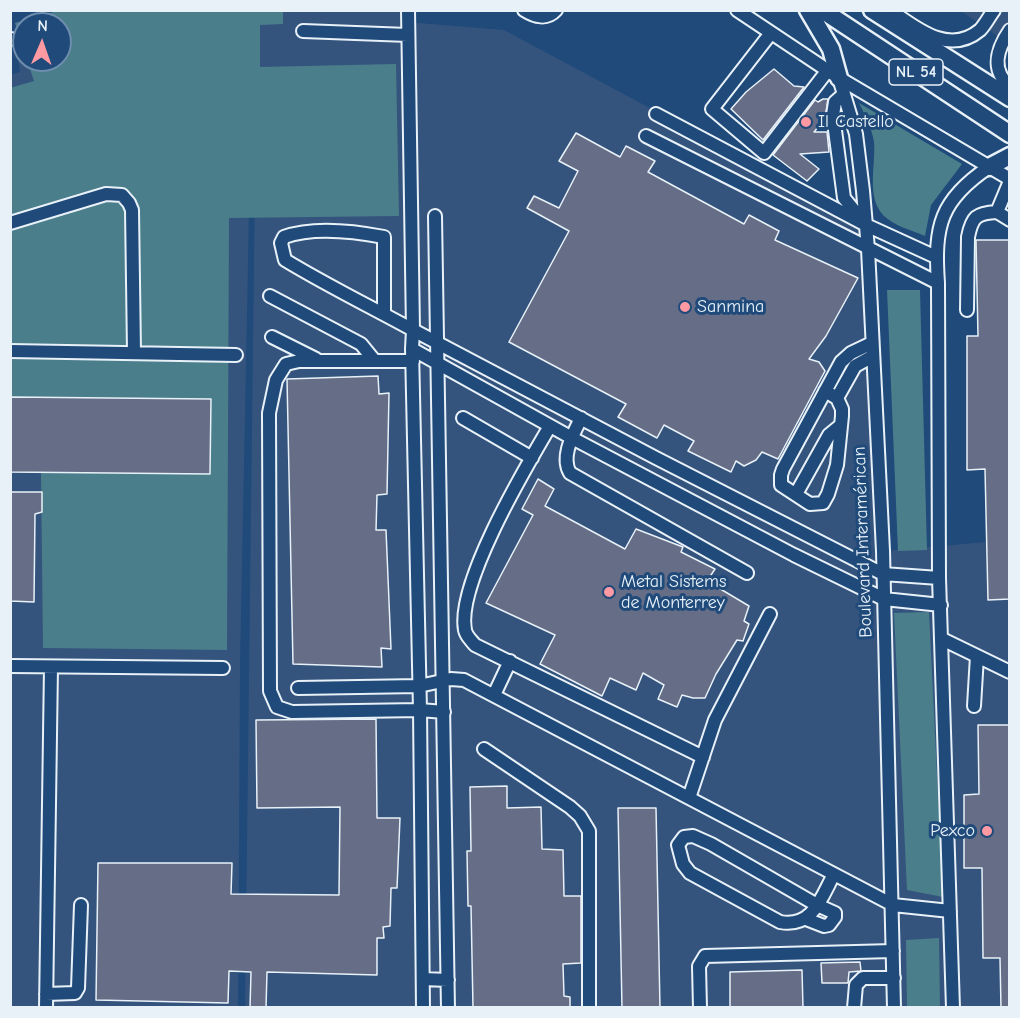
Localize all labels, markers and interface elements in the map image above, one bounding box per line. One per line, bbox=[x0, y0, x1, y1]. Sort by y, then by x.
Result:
north arrow bbox=[12, 12, 72, 72]
text: N bbox=[37, 17, 48, 35]
road number: NL 54 bbox=[889, 59, 943, 85]
place label: Il Castello bbox=[818, 111, 894, 133]
marker: Il Castello bbox=[799, 115, 813, 129]
place label: Sanmina bbox=[697, 296, 764, 318]
marker: Sanmina bbox=[678, 300, 692, 314]
street label: Boulevard Interamérican bbox=[849, 446, 877, 638]
place label: Metal Sistems de Monterrey bbox=[621, 571, 726, 614]
marker: Metal Sistems de Monterrey bbox=[602, 585, 616, 599]
place label: Pexco bbox=[930, 820, 975, 842]
marker: Pexco bbox=[980, 824, 994, 838]

